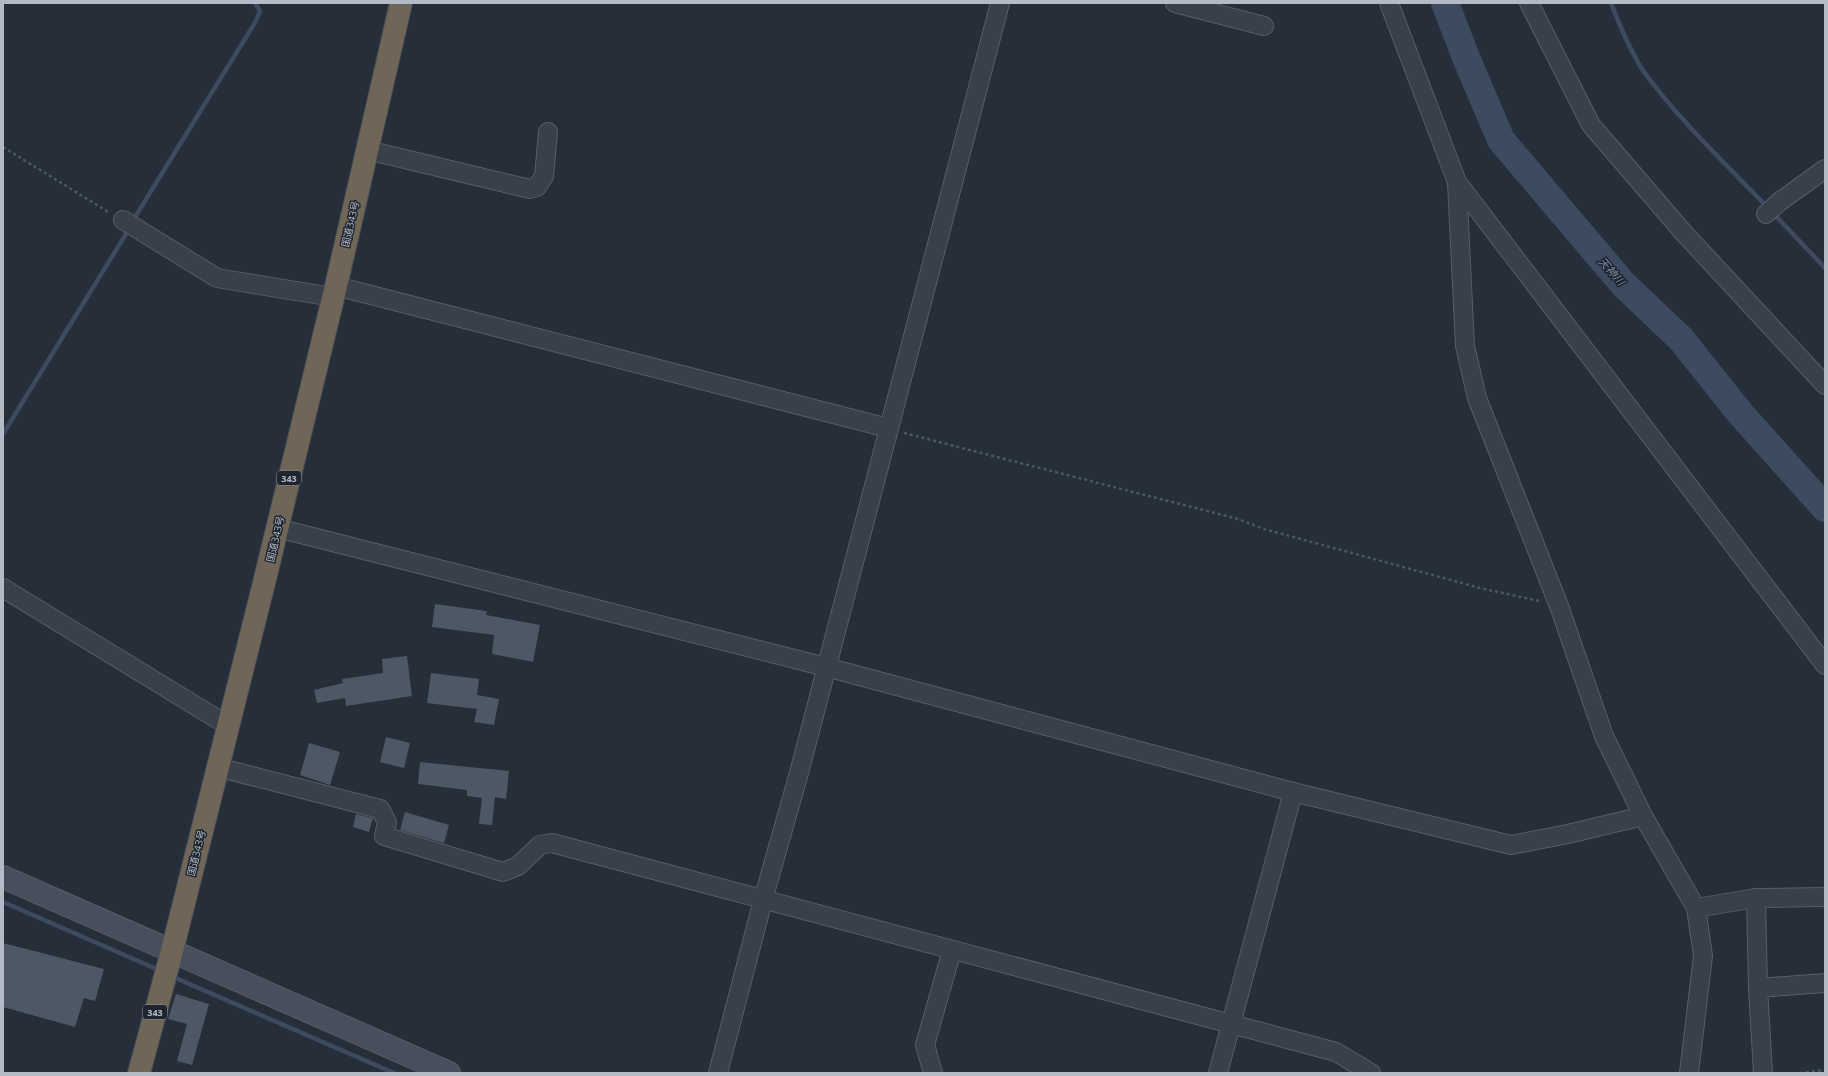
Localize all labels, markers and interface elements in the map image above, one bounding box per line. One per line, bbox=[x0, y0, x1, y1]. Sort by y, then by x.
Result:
street label: 国道343号 bbox=[338, 199, 362, 249]
water label: 天神川 bbox=[1596, 254, 1629, 289]
road number: 343 bbox=[277, 471, 301, 485]
street label: 国道343号 bbox=[263, 514, 287, 564]
street label: 国道343号 bbox=[184, 828, 208, 878]
road number: 343 bbox=[143, 1005, 167, 1019]

